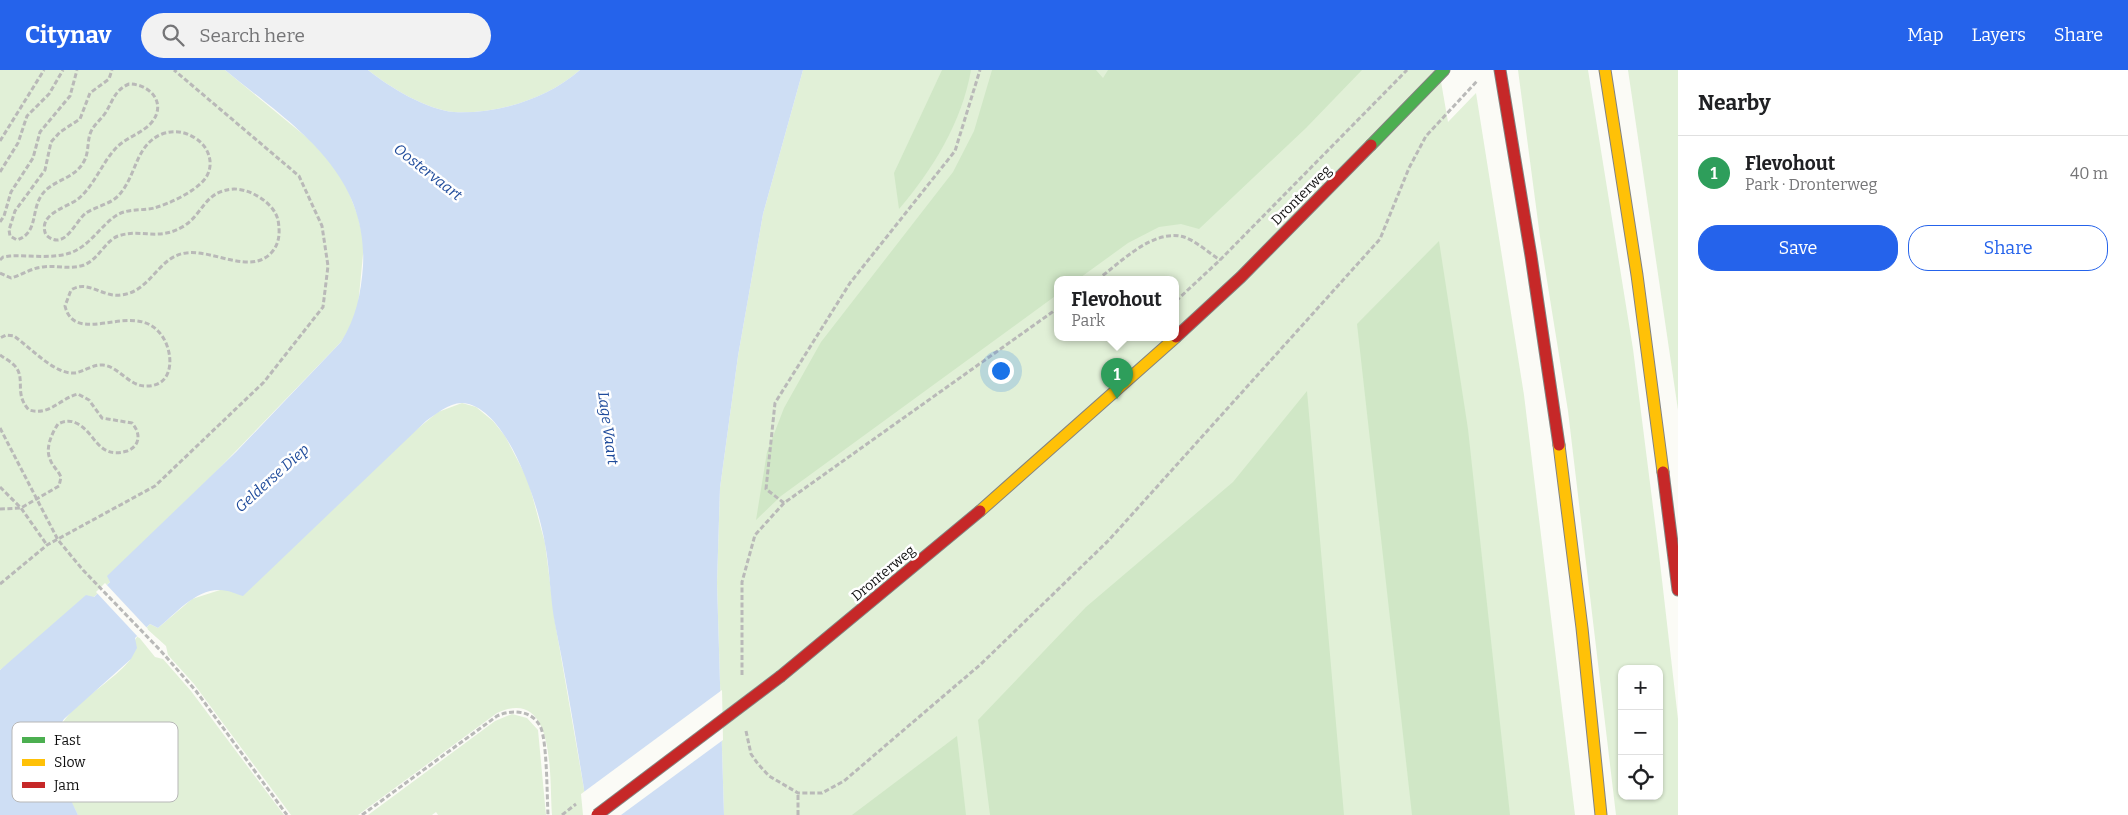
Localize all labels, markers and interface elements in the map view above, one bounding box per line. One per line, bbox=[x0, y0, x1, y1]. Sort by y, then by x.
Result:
search box bbox=[141, 13, 491, 58]
text: Citynav bbox=[25, 21, 111, 49]
icon: search bbox=[159, 21, 187, 49]
text: Search here bbox=[199, 24, 305, 47]
text: Map bbox=[1907, 24, 1943, 46]
text: Layers bbox=[1971, 24, 2026, 46]
text: Share bbox=[2054, 24, 2103, 46]
text: Nearby bbox=[1698, 90, 1771, 116]
water label: Oostervaart bbox=[390, 140, 466, 205]
text: Flevohout bbox=[1745, 152, 1835, 175]
street label: Dronterweg bbox=[1268, 162, 1335, 229]
text: 1 bbox=[1711, 164, 1717, 183]
text: 40 m bbox=[2070, 164, 2108, 183]
text: Park · Dronterweg bbox=[1745, 175, 1877, 194]
button: Save bbox=[1698, 225, 1898, 271]
button: Share bbox=[1908, 225, 2108, 271]
popup bbox=[1054, 276, 1179, 341]
text: Flevohout bbox=[1071, 288, 1162, 311]
text: Park bbox=[1071, 311, 1105, 330]
your location bbox=[988, 358, 1014, 384]
pin: 1 bbox=[1101, 358, 1133, 399]
water label: Lage Vaart bbox=[594, 390, 622, 466]
water label: Gelderse Diep bbox=[231, 440, 313, 516]
street label: Dronterweg bbox=[848, 542, 919, 605]
map controls bbox=[1618, 665, 1663, 800]
button: + bbox=[1618, 665, 1663, 710]
button: − bbox=[1618, 710, 1663, 755]
legend bbox=[12, 722, 178, 802]
text: Fast bbox=[54, 732, 81, 749]
text: Slow bbox=[54, 754, 86, 771]
button: locate bbox=[1618, 755, 1663, 800]
text: Jam bbox=[53, 777, 80, 794]

